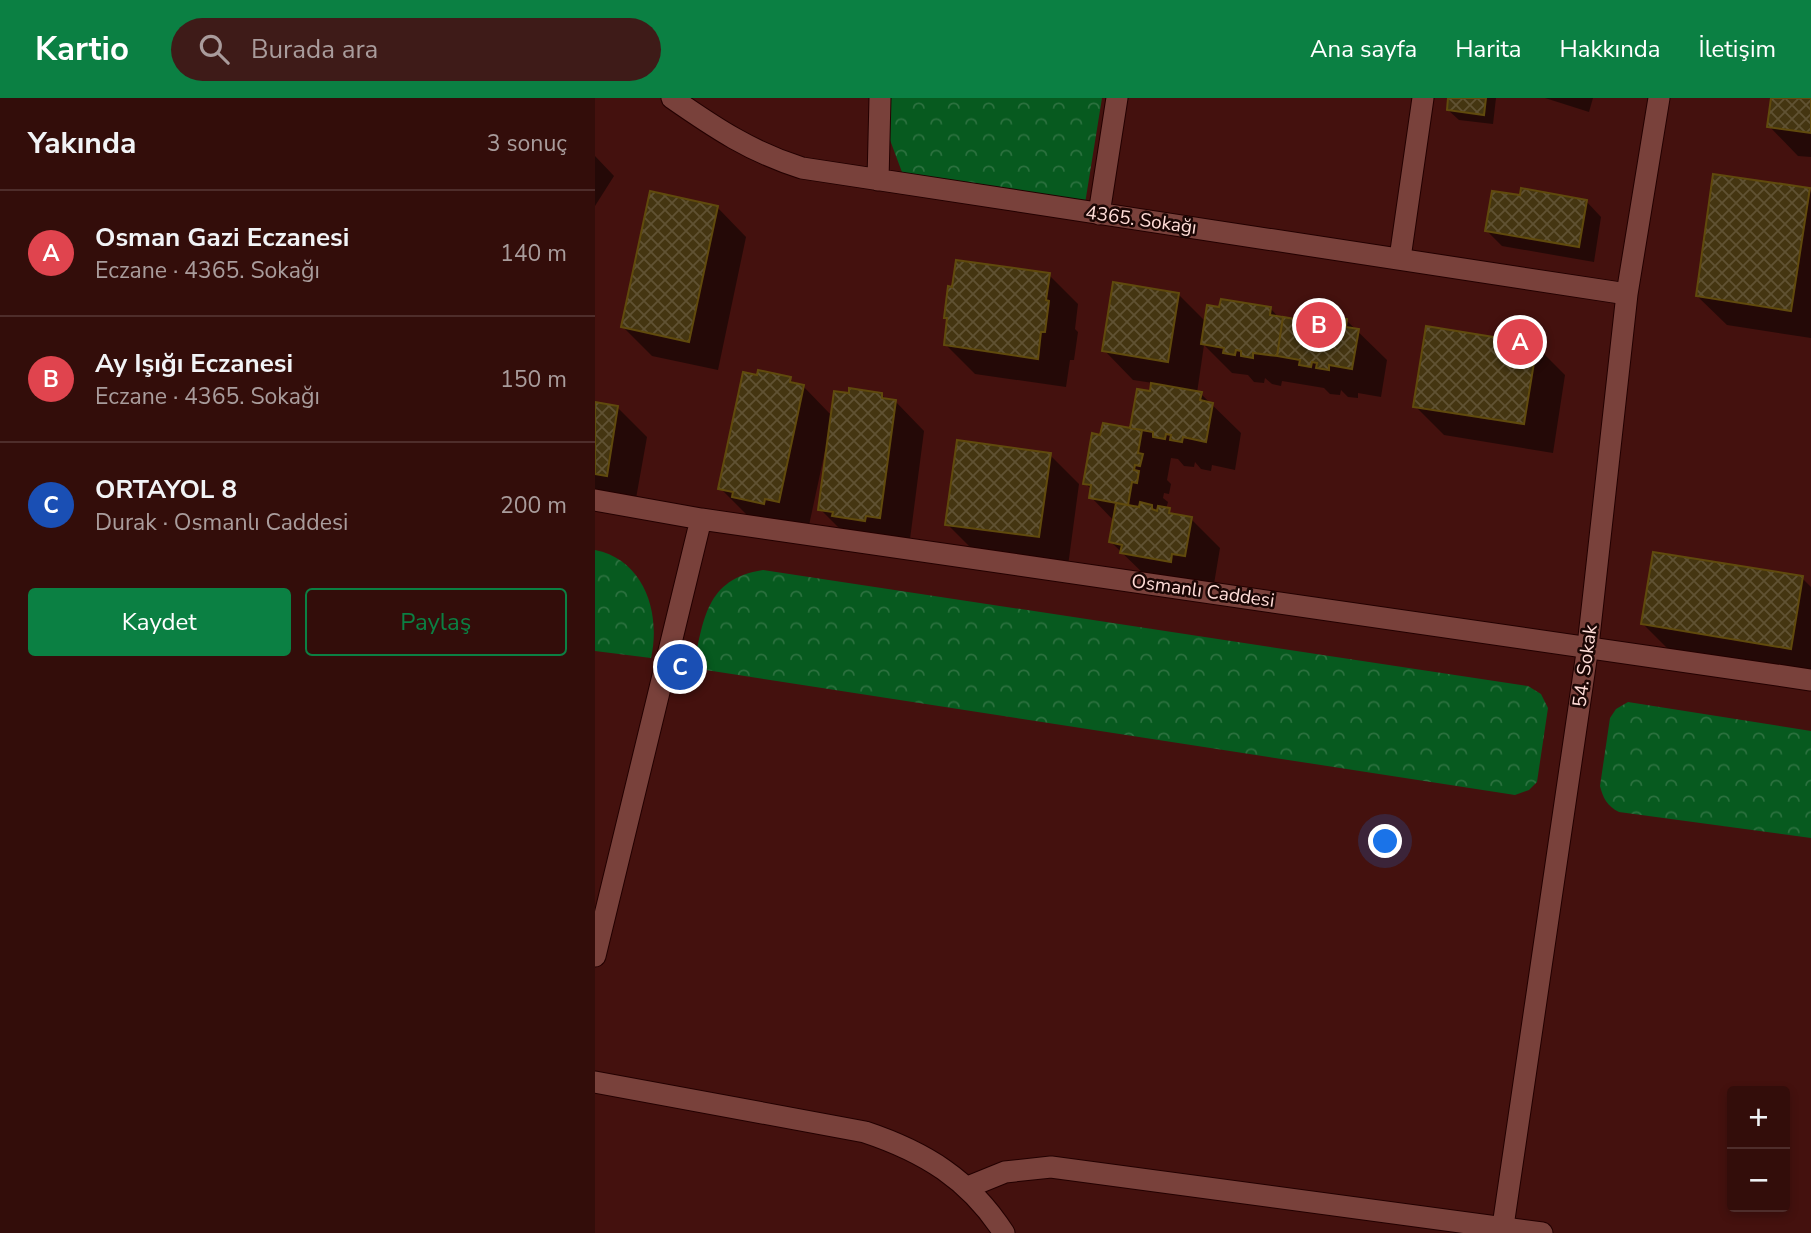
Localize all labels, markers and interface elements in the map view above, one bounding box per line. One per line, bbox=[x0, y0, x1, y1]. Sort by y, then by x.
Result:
search box bbox=[171, 18, 661, 81]
text: Kartio bbox=[35, 27, 129, 72]
icon: search bbox=[195, 30, 233, 68]
text: Burada ara bbox=[251, 32, 378, 67]
text: Ana sayfa bbox=[1310, 33, 1417, 65]
text: Harita bbox=[1455, 33, 1522, 65]
text: Hakkında bbox=[1560, 33, 1660, 65]
text: İletişim bbox=[1698, 33, 1776, 65]
text: Yakında bbox=[28, 123, 136, 164]
text: 3 sonuç bbox=[487, 128, 567, 159]
street label: 4365. Sokağı bbox=[1084, 199, 1198, 241]
text: Osman Gazi Eczanesi bbox=[95, 220, 349, 255]
text: A bbox=[42, 238, 60, 269]
text: 140 m bbox=[500, 238, 567, 269]
text: Eczane · 4365. Sokağı bbox=[95, 255, 320, 286]
pin: B bbox=[1296, 299, 1342, 351]
pin: A bbox=[1497, 316, 1543, 368]
text: Ay Işığı Eczanesi bbox=[95, 346, 293, 381]
text: B bbox=[43, 364, 59, 395]
text: 150 m bbox=[500, 364, 567, 395]
text: Eczane · 4365. Sokağı bbox=[95, 381, 320, 412]
text: ORTAYOL 8 bbox=[95, 472, 237, 507]
text: C bbox=[43, 490, 59, 521]
text: 200 m bbox=[500, 490, 567, 521]
text: Durak · Osmanlı Caddesi bbox=[95, 507, 348, 538]
street label: Osmanlı Caddesi bbox=[1130, 568, 1276, 614]
button: Kaydet bbox=[28, 588, 291, 656]
button: Paylaş bbox=[305, 588, 567, 656]
street label: 54. Sokak bbox=[1566, 622, 1604, 709]
pin: C bbox=[657, 641, 703, 693]
your location bbox=[1368, 824, 1402, 858]
map controls bbox=[1727, 1086, 1790, 1212]
button: + bbox=[1727, 1086, 1790, 1149]
button: − bbox=[1727, 1149, 1790, 1212]

